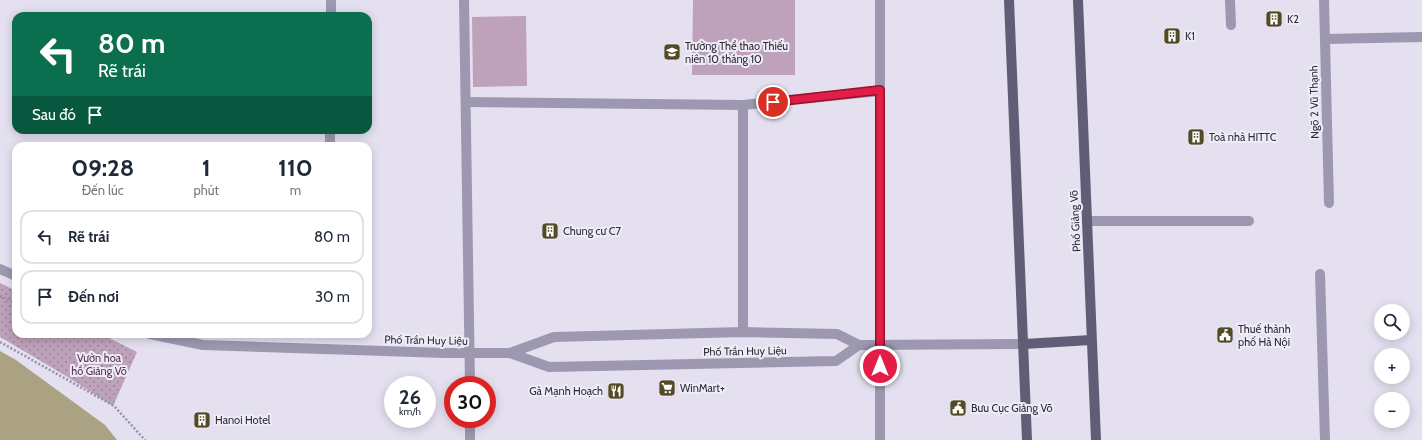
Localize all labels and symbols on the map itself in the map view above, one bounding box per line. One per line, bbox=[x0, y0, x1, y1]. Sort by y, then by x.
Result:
building icon: K2 bbox=[1264, 9, 1284, 29]
place label: K2 bbox=[1287, 12, 1299, 26]
building icon: K1 bbox=[1162, 26, 1182, 46]
place label: K1 bbox=[1185, 29, 1195, 43]
place label: Trường Thể thao Thiếu niên 10 tháng 10 bbox=[685, 39, 788, 66]
school or university icon: Trường Thể thao Thiếu niên 10 tháng 10 bbox=[662, 42, 682, 62]
street label: Ngõ 2 Vũ Thạnh bbox=[1306, 65, 1322, 139]
pin bbox=[756, 85, 790, 119]
building icon: Toà nhà HITTC bbox=[1186, 127, 1206, 147]
place label: Toà nhà HITTC bbox=[1209, 130, 1277, 144]
street label: Phố Giảng Võ bbox=[1066, 190, 1084, 252]
building icon: Chung cư C7 bbox=[540, 221, 560, 241]
place label: Chung cư C7 bbox=[563, 224, 622, 238]
place label: Thuế thành phố Hà Nội bbox=[1238, 322, 1291, 349]
public building icon: Thuế thành phố Hà Nội bbox=[1215, 325, 1235, 345]
street label: Phố Trần Huy Liệu bbox=[384, 332, 468, 348]
street label: Phố Trần Huy Liệu bbox=[703, 343, 787, 359]
position arrow bbox=[859, 345, 901, 387]
park label: Vườn hoa hồ Giảng Võ bbox=[71, 351, 127, 378]
speed limit sign: 30 bbox=[444, 376, 496, 428]
supermarket icon: WinMart+ bbox=[657, 378, 677, 398]
restaurant icon: Gà Mạnh Hoạch bbox=[606, 381, 626, 401]
place label: WinMart+ bbox=[680, 381, 725, 395]
place label: Gà Mạnh Hoạch bbox=[529, 384, 603, 398]
public building icon: Bưu Cục Giảng Võ bbox=[948, 398, 968, 418]
place label: Bưu Cục Giảng Võ bbox=[971, 401, 1053, 415]
building icon: Hanoi Hotel bbox=[192, 410, 212, 430]
place label: Hanoi Hotel bbox=[215, 413, 271, 427]

